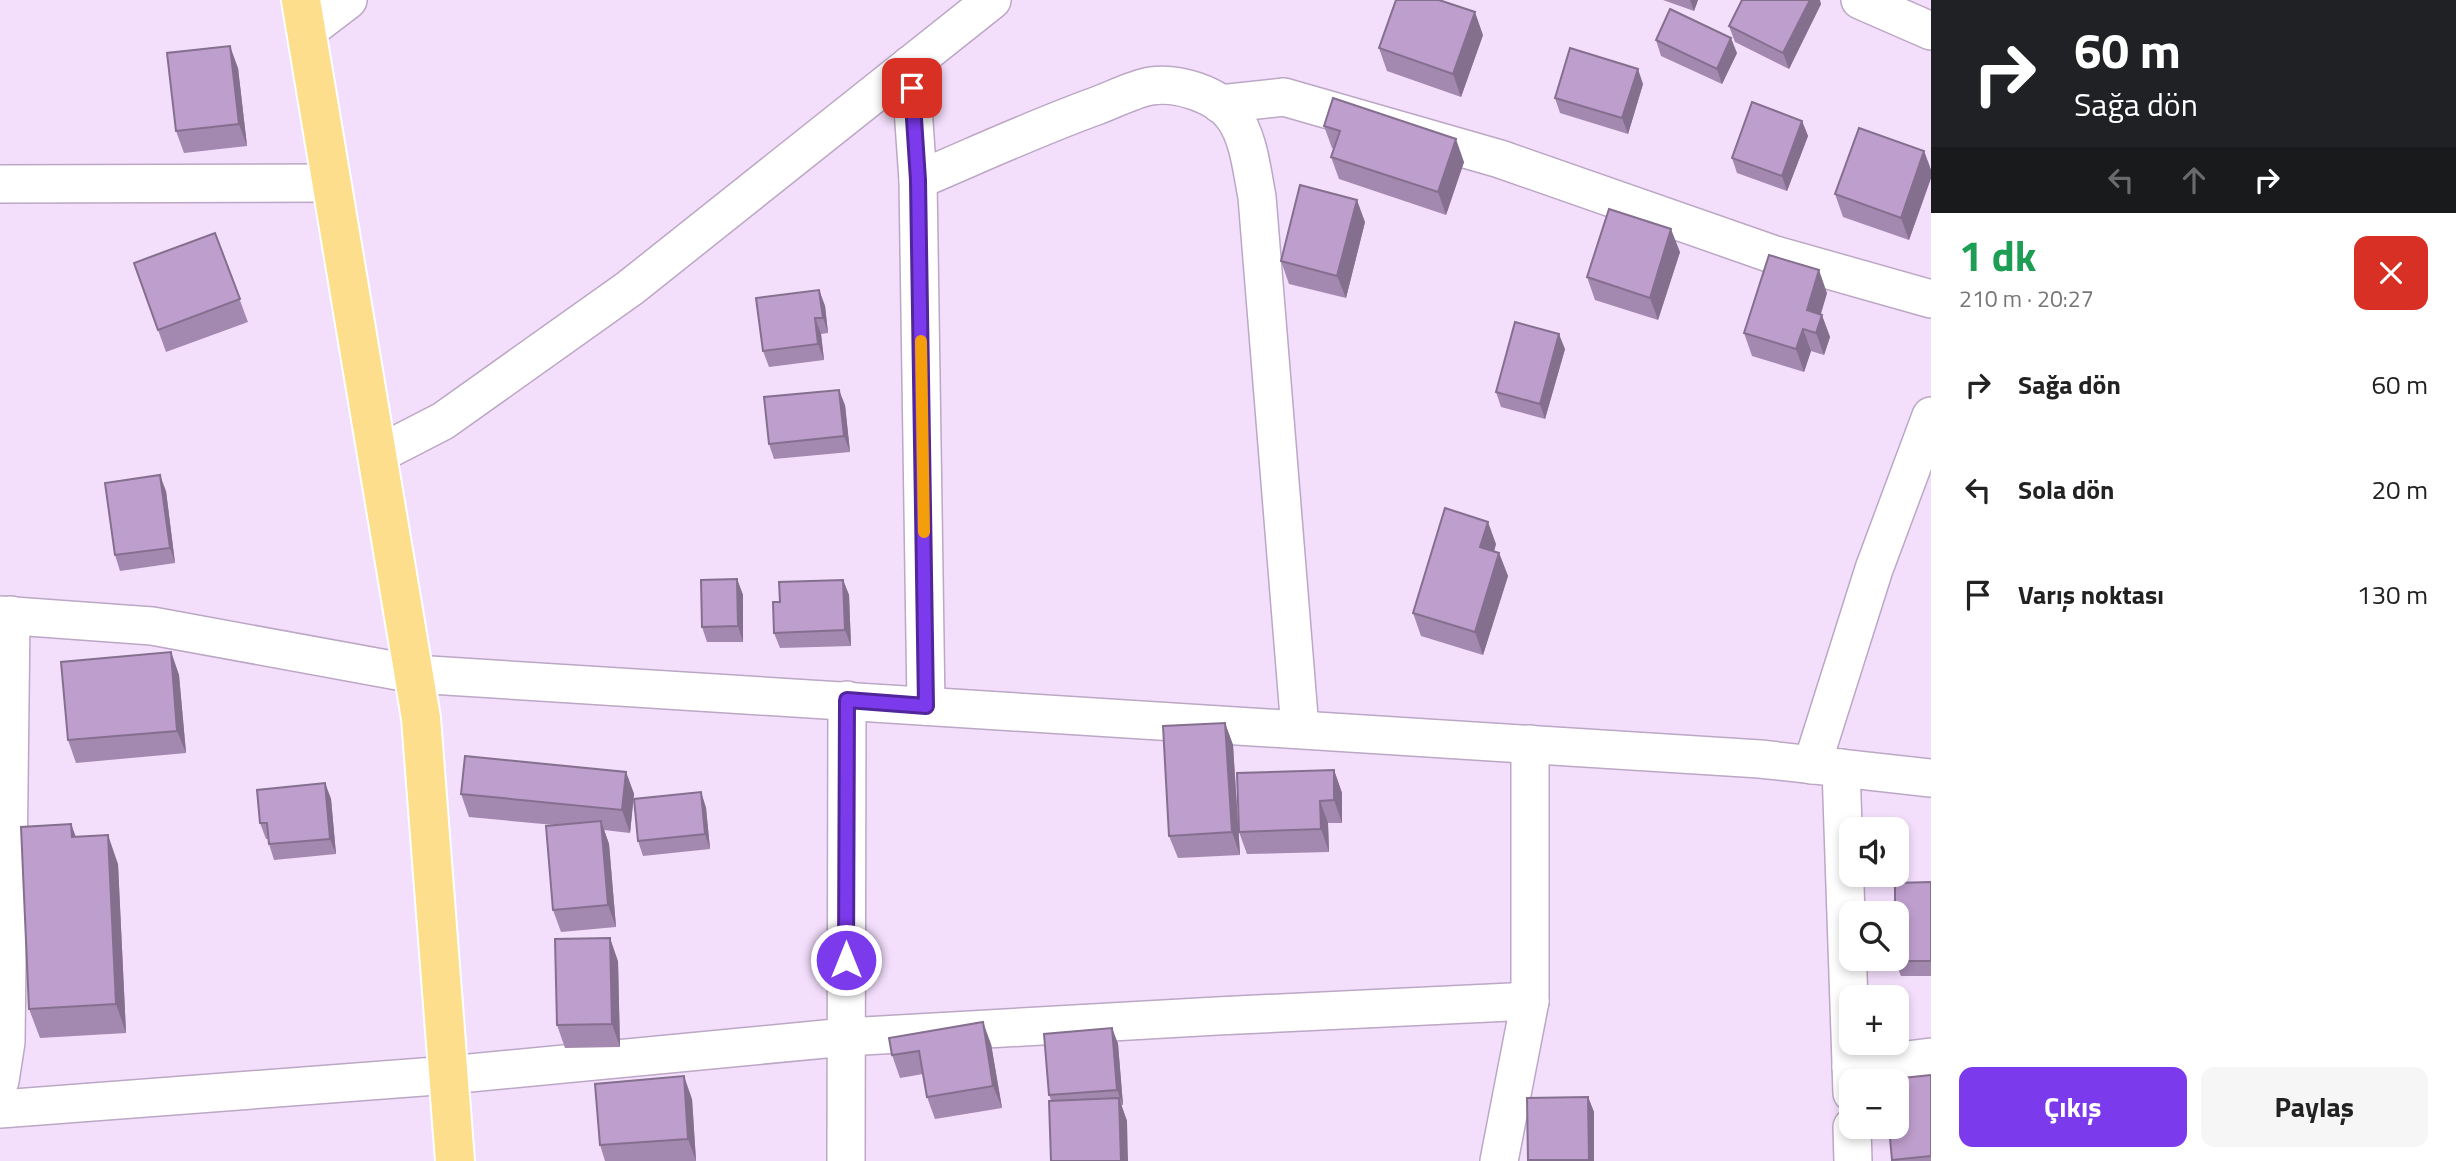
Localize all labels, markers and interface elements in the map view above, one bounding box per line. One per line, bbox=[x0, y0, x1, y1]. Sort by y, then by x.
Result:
text: 60 m bbox=[2074, 12, 2181, 87]
icon: right bbox=[1959, 28, 2050, 119]
pin bbox=[882, 58, 942, 118]
icon: arrive bbox=[893, 69, 931, 107]
text: Sağa dön bbox=[2074, 80, 2198, 128]
icon: left bbox=[2102, 161, 2140, 199]
icon: ahead bbox=[2175, 161, 2213, 199]
icon: right bbox=[2248, 161, 2286, 199]
text: 1 dk bbox=[1959, 223, 2036, 287]
button: close bbox=[2354, 236, 2428, 310]
text: 210 m · 20:27 bbox=[1959, 281, 2094, 316]
text: Sağa dön bbox=[2018, 365, 2121, 404]
text: 60 m bbox=[2371, 365, 2428, 404]
icon: right bbox=[1959, 366, 1997, 404]
text: Sola dön bbox=[2018, 470, 2115, 509]
text: 20 m bbox=[2371, 470, 2428, 509]
icon: left bbox=[1959, 471, 1997, 509]
text: Varış noktası bbox=[2018, 575, 2164, 614]
text: 130 m bbox=[2357, 575, 2428, 614]
icon: arrive bbox=[1959, 576, 1997, 614]
map controls bbox=[1839, 817, 1909, 1139]
button: sound bbox=[1839, 817, 1909, 887]
button: search bbox=[1839, 901, 1909, 971]
position arrow bbox=[809, 923, 883, 997]
button: + bbox=[1839, 985, 1909, 1055]
button: Çıkış bbox=[1959, 1067, 2187, 1147]
button: Paylaş bbox=[2201, 1067, 2428, 1147]
button: − bbox=[1839, 1069, 1909, 1139]

